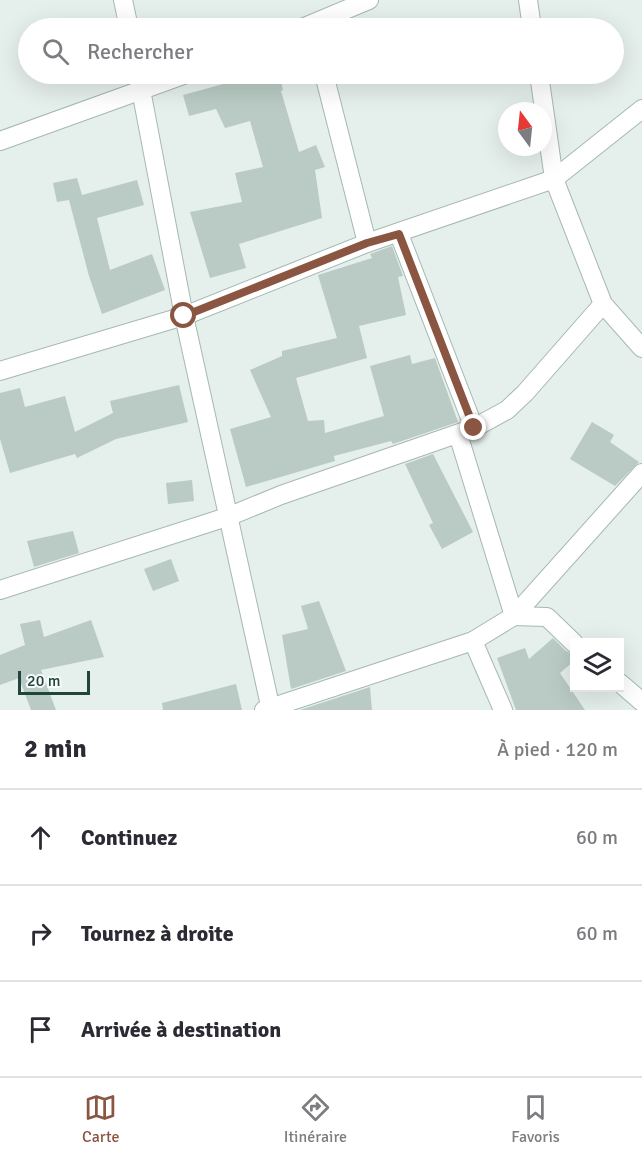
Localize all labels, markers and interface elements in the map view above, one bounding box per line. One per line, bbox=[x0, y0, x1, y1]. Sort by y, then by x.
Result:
search box bbox=[18, 18, 624, 84]
icon: search bbox=[39, 35, 72, 68]
text: Rechercher bbox=[87, 38, 193, 65]
north arrow bbox=[498, 102, 552, 156]
route start bbox=[170, 302, 196, 328]
route end bbox=[460, 414, 486, 440]
map controls bbox=[570, 638, 624, 692]
button: layers bbox=[570, 638, 624, 692]
scale bar bbox=[18, 668, 90, 696]
text: 20 m bbox=[27, 671, 61, 691]
text: 2 min bbox=[24, 733, 87, 765]
text: À pied · 120 m bbox=[497, 737, 618, 762]
icon: ahead bbox=[24, 821, 57, 854]
text: Continuez bbox=[81, 824, 177, 851]
text: 60 m bbox=[576, 825, 618, 850]
icon: right bbox=[24, 917, 57, 950]
text: Tournez à droite bbox=[81, 920, 234, 947]
text: 60 m bbox=[576, 921, 618, 946]
icon: arrive bbox=[24, 1013, 57, 1046]
text: Arrivée à destination bbox=[81, 1016, 281, 1043]
tab: Carte bbox=[82, 1091, 119, 1147]
tab: Itinéraire bbox=[284, 1091, 347, 1147]
tab: Favoris bbox=[511, 1091, 560, 1147]

